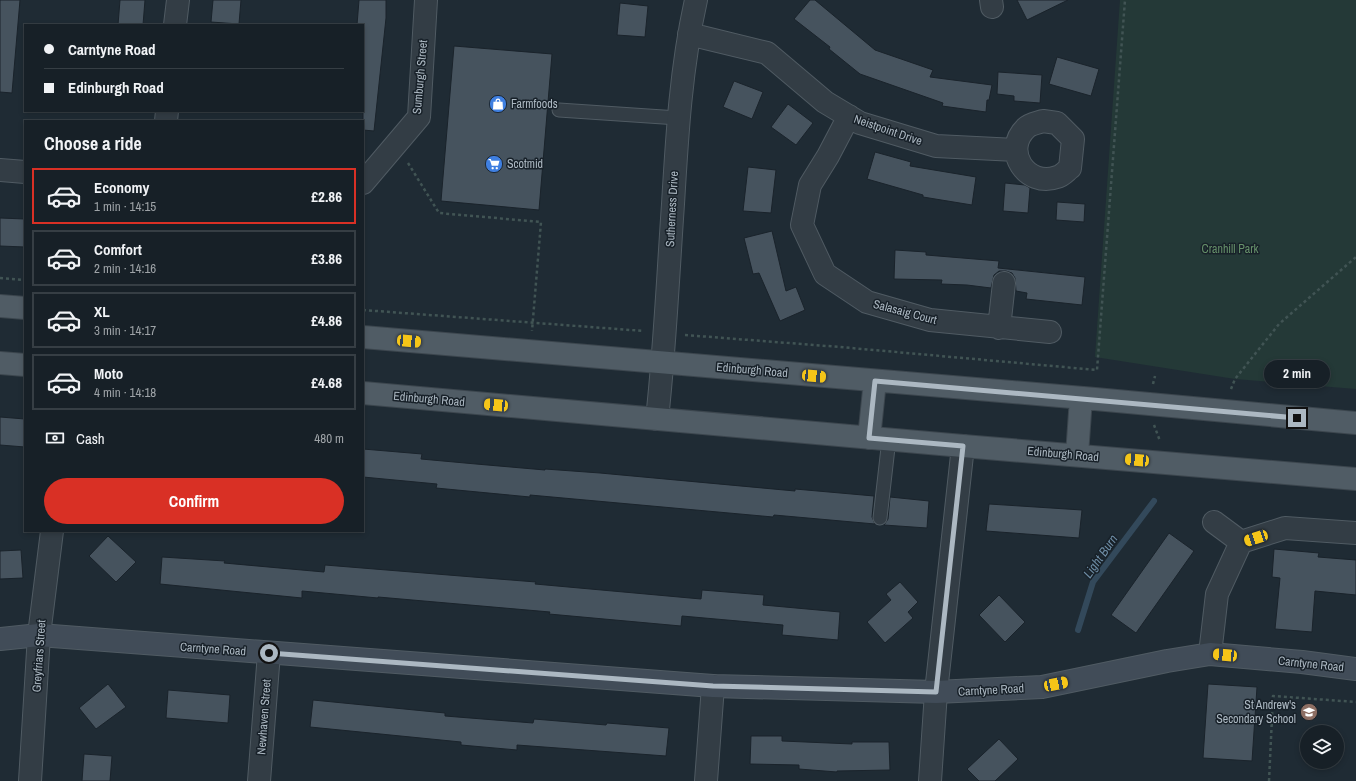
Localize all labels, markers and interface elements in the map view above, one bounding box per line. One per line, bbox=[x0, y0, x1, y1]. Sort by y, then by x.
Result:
text: Carntyne Road bbox=[68, 39, 155, 60]
street label: Sumburgh Street bbox=[409, 39, 431, 115]
text: Edinburgh Road bbox=[68, 77, 164, 98]
shop icon: Farmfoods bbox=[488, 94, 508, 114]
place label: Farmfoods bbox=[511, 96, 558, 112]
street label: Neistpoint Drive bbox=[852, 111, 924, 149]
text: Choose a ride bbox=[44, 131, 142, 156]
supermarket icon: Scotmid bbox=[484, 154, 504, 174]
place label: Scotmid bbox=[507, 156, 543, 172]
street label: Sutherness Drive bbox=[662, 171, 682, 247]
text: Economy bbox=[94, 177, 149, 198]
icon: car bbox=[46, 178, 82, 214]
text: £2.86 bbox=[311, 186, 342, 207]
text: 1 min · 14:15 bbox=[94, 198, 156, 215]
text: Comfort bbox=[94, 239, 142, 260]
icon: car bbox=[46, 240, 82, 276]
park label: Cranhill Park bbox=[1202, 241, 1259, 257]
text: £3.86 bbox=[311, 248, 342, 269]
text: 2 min · 14:16 bbox=[94, 260, 156, 277]
street label: Salasaig Court bbox=[871, 296, 939, 328]
text: XL bbox=[94, 301, 110, 322]
icon: car bbox=[46, 302, 82, 338]
text: £4.86 bbox=[311, 310, 342, 331]
text: 3 min · 14:17 bbox=[94, 322, 156, 339]
car bbox=[397, 334, 421, 348]
street label: Edinburgh Road bbox=[716, 359, 788, 381]
callout: 2 min bbox=[1264, 360, 1330, 388]
text: Moto bbox=[94, 363, 123, 384]
icon: car bbox=[46, 364, 82, 400]
text: 2 min bbox=[1283, 365, 1311, 382]
car bbox=[802, 369, 826, 383]
text: £4.68 bbox=[311, 372, 342, 393]
text: 4 min · 14:18 bbox=[94, 384, 156, 401]
street label: Edinburgh Road bbox=[393, 388, 465, 410]
car bbox=[484, 398, 508, 412]
route end bbox=[1288, 409, 1306, 427]
icon: cash bbox=[44, 427, 66, 449]
text: Cash bbox=[76, 428, 105, 449]
text: 480 m bbox=[314, 430, 344, 447]
street label: Edinburgh Road bbox=[1027, 443, 1099, 465]
car bbox=[1125, 453, 1149, 467]
button: Confirm bbox=[44, 478, 344, 524]
car bbox=[1243, 529, 1269, 547]
water label: Light Burn bbox=[1079, 531, 1122, 581]
street label: Greyfriars Street bbox=[28, 619, 50, 693]
street label: Carntyne Road bbox=[179, 639, 247, 659]
route start bbox=[260, 644, 278, 662]
car bbox=[1213, 648, 1237, 662]
street label: Carntyne Road bbox=[1277, 653, 1345, 675]
car bbox=[1043, 676, 1069, 692]
street label: Newhaven Street bbox=[253, 679, 275, 755]
street label: Carntyne Road bbox=[958, 680, 1024, 700]
place label: St Andrew's Secondary School bbox=[1216, 697, 1296, 727]
school or university icon: St Andrew's Secondary School bbox=[1299, 702, 1319, 722]
map controls bbox=[1300, 725, 1344, 769]
button: layers bbox=[1300, 725, 1344, 769]

